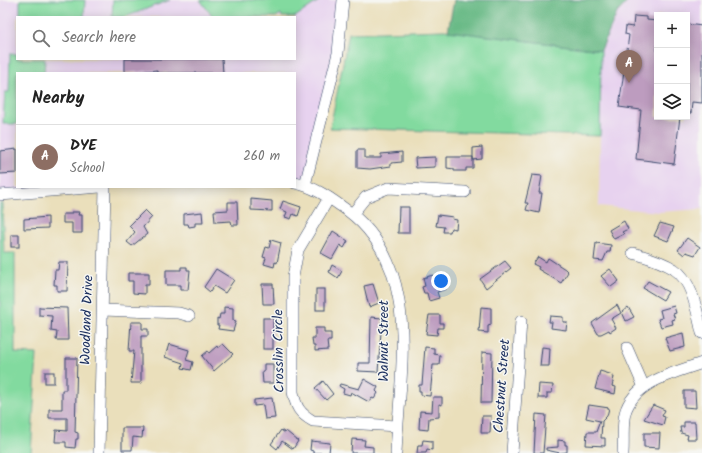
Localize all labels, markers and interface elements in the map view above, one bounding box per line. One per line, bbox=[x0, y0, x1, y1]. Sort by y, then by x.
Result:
map controls bbox=[654, 12, 690, 120]
button: + bbox=[654, 12, 690, 48]
search box bbox=[16, 16, 296, 60]
text: Search here bbox=[62, 26, 136, 50]
icon: search bbox=[30, 27, 52, 49]
button: − bbox=[654, 48, 690, 84]
pin: A bbox=[616, 50, 642, 83]
button: layers bbox=[654, 84, 690, 120]
text: Nearby bbox=[32, 85, 84, 112]
text: DYE bbox=[70, 134, 97, 158]
text: A bbox=[41, 146, 49, 167]
text: 260 m bbox=[243, 146, 280, 167]
text: School bbox=[70, 158, 105, 179]
your location bbox=[431, 271, 451, 291]
street label: Woodland Drive bbox=[74, 274, 100, 365]
street label: Walnut Street bbox=[373, 300, 395, 382]
street label: Crosslin Circle bbox=[267, 308, 291, 393]
street label: Chestnut Street bbox=[488, 338, 516, 434]

